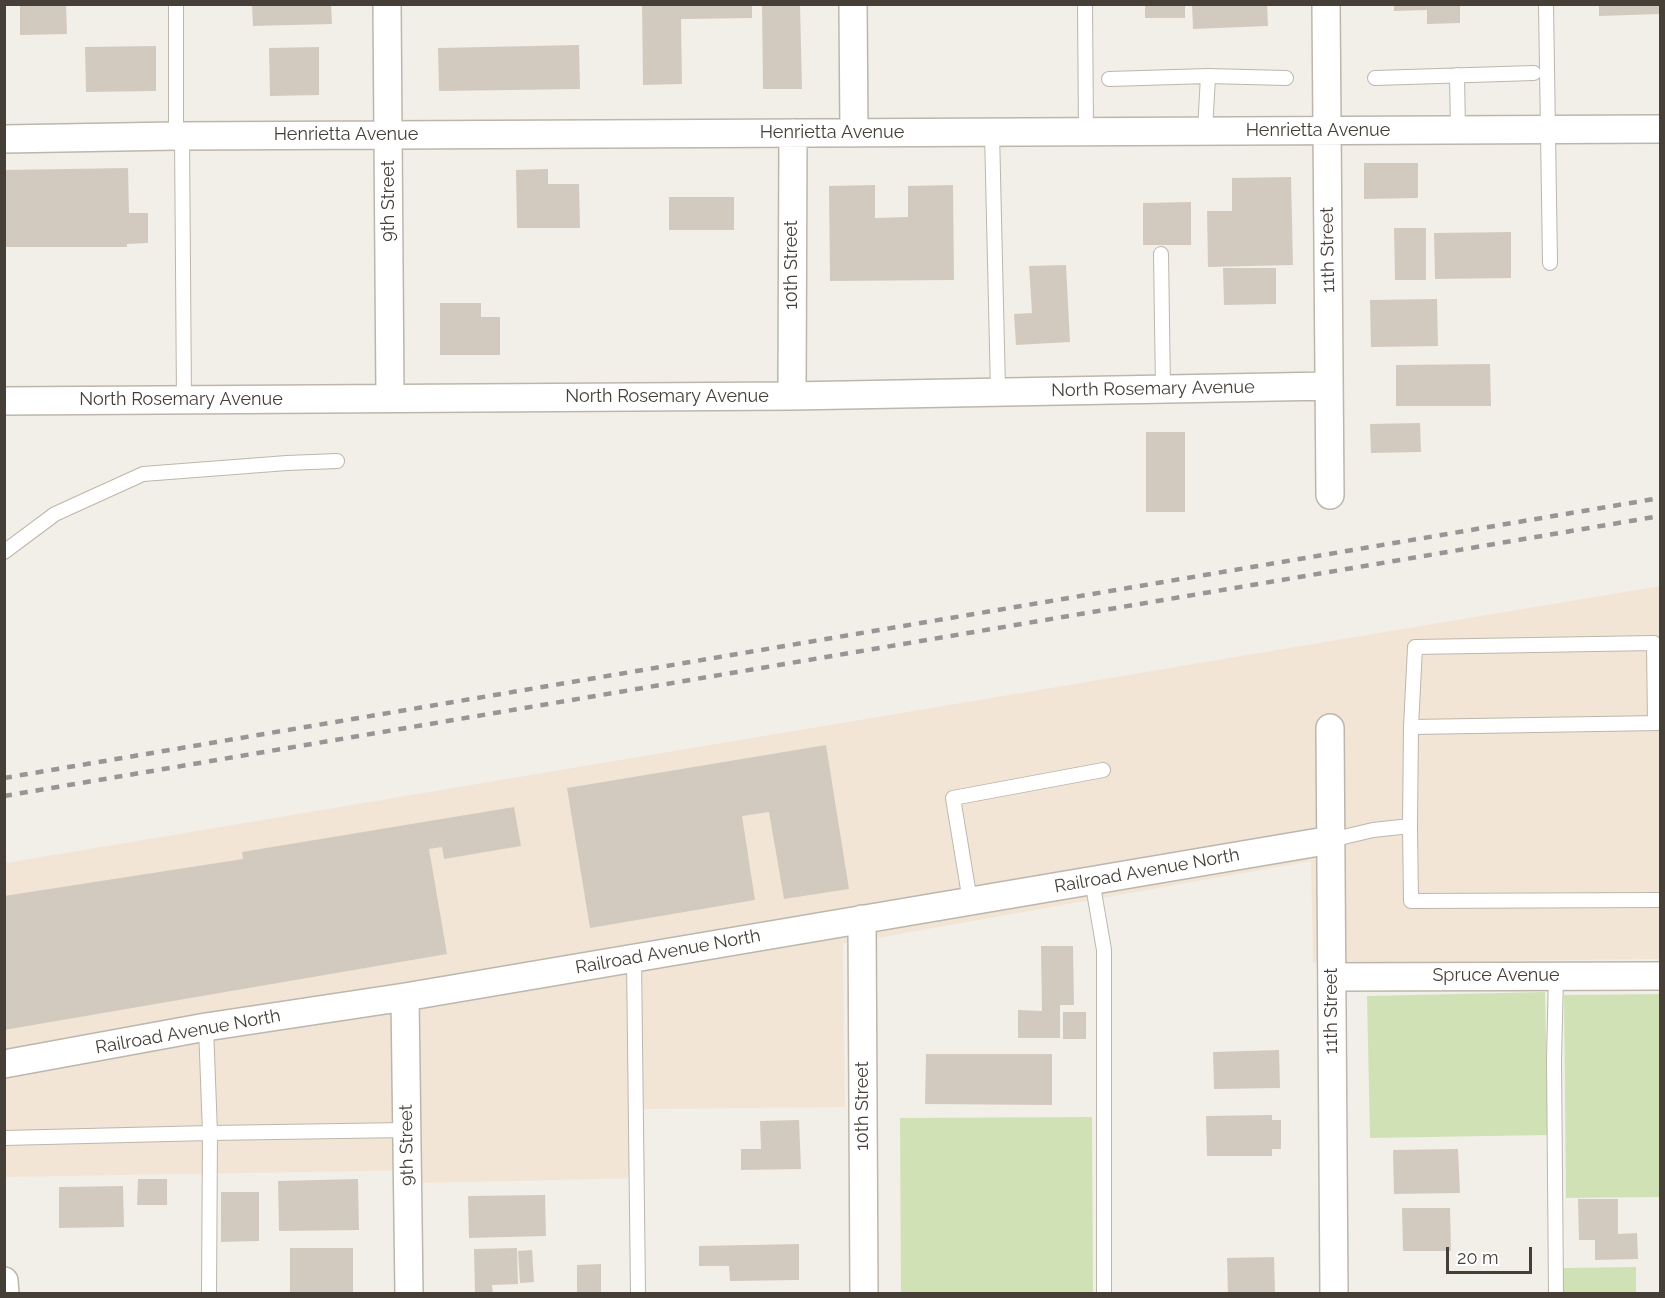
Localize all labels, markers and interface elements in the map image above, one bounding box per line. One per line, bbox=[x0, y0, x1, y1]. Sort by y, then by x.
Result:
street label: Henrietta Avenue bbox=[1246, 120, 1390, 142]
street label: Henrietta Avenue bbox=[760, 122, 904, 144]
street label: Henrietta Avenue bbox=[274, 124, 418, 146]
street label: 9th Street bbox=[378, 160, 400, 242]
street label: 11th Street bbox=[1316, 207, 1340, 293]
street label: 10th Street bbox=[781, 220, 803, 310]
street label: North Rosemary Avenue bbox=[1051, 376, 1255, 402]
street label: North Rosemary Avenue bbox=[565, 386, 769, 408]
street label: North Rosemary Avenue bbox=[79, 389, 283, 411]
street label: Railroad Avenue North bbox=[1053, 844, 1241, 898]
street label: Railroad Avenue North bbox=[574, 925, 762, 979]
street label: Spruce Avenue bbox=[1432, 965, 1560, 987]
street label: 11th Street bbox=[1321, 968, 1343, 1054]
street label: Railroad Avenue North bbox=[94, 1005, 282, 1059]
street label: 10th Street bbox=[852, 1061, 874, 1151]
street label: 9th Street bbox=[395, 1104, 419, 1186]
scale bar bbox=[1449, 1235, 1534, 1273]
text: 20 m bbox=[1457, 1247, 1499, 1268]

